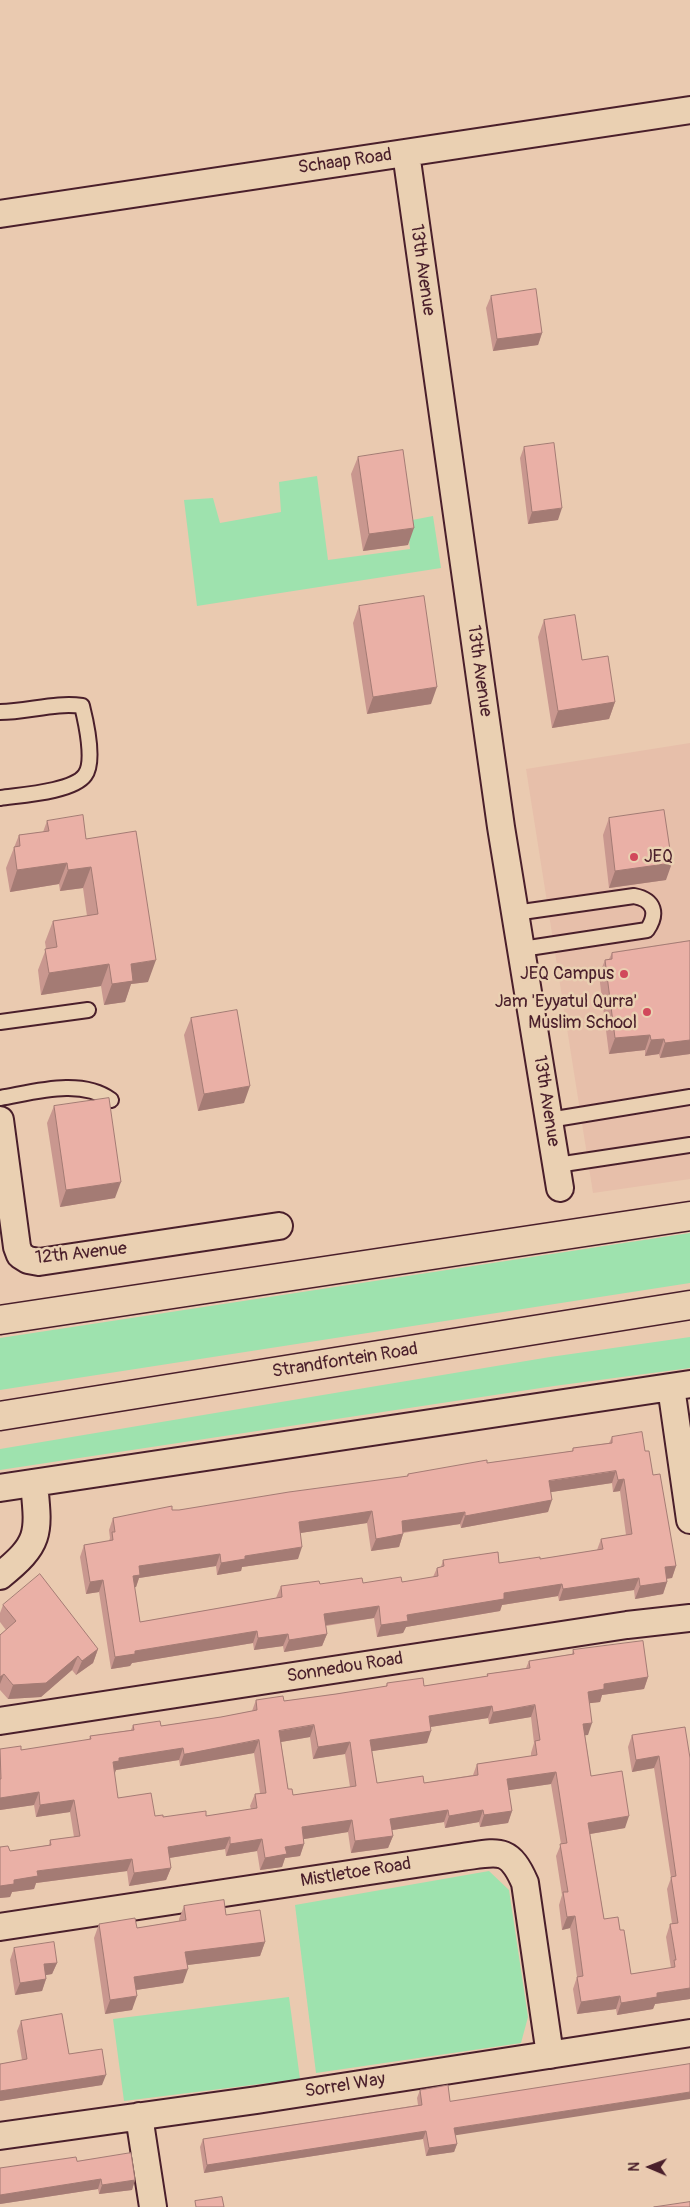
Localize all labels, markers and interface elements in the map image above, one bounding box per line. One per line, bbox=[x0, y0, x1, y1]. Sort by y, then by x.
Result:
street label: Schaap Road bbox=[297, 145, 393, 179]
street label: 13th Avenue bbox=[405, 223, 439, 317]
street label: 13th Avenue bbox=[462, 624, 496, 718]
place label: JEQ bbox=[644, 846, 673, 868]
marker: JEQ bbox=[628, 851, 640, 863]
place label: JEQ Campus bbox=[520, 963, 614, 985]
marker: JEQ Campus bbox=[618, 968, 630, 980]
place label: Jam 'Eyyatul Qurra' Muslim School bbox=[495, 991, 637, 1034]
marker: Jam 'Eyyatul Qurra' Muslim School bbox=[641, 1006, 653, 1018]
street label: 13th Avenue bbox=[528, 1054, 564, 1148]
street label: 12th Avenue bbox=[34, 1238, 128, 1270]
street label: Strandfontein Road bbox=[271, 1339, 419, 1383]
street label: Sonnedou Road bbox=[285, 1648, 405, 1688]
street label: Mistletoe Road bbox=[299, 1854, 413, 1892]
street label: Sorrel Way bbox=[303, 2069, 387, 2103]
north arrow bbox=[625, 2142, 675, 2192]
text: N bbox=[626, 2162, 643, 2172]

